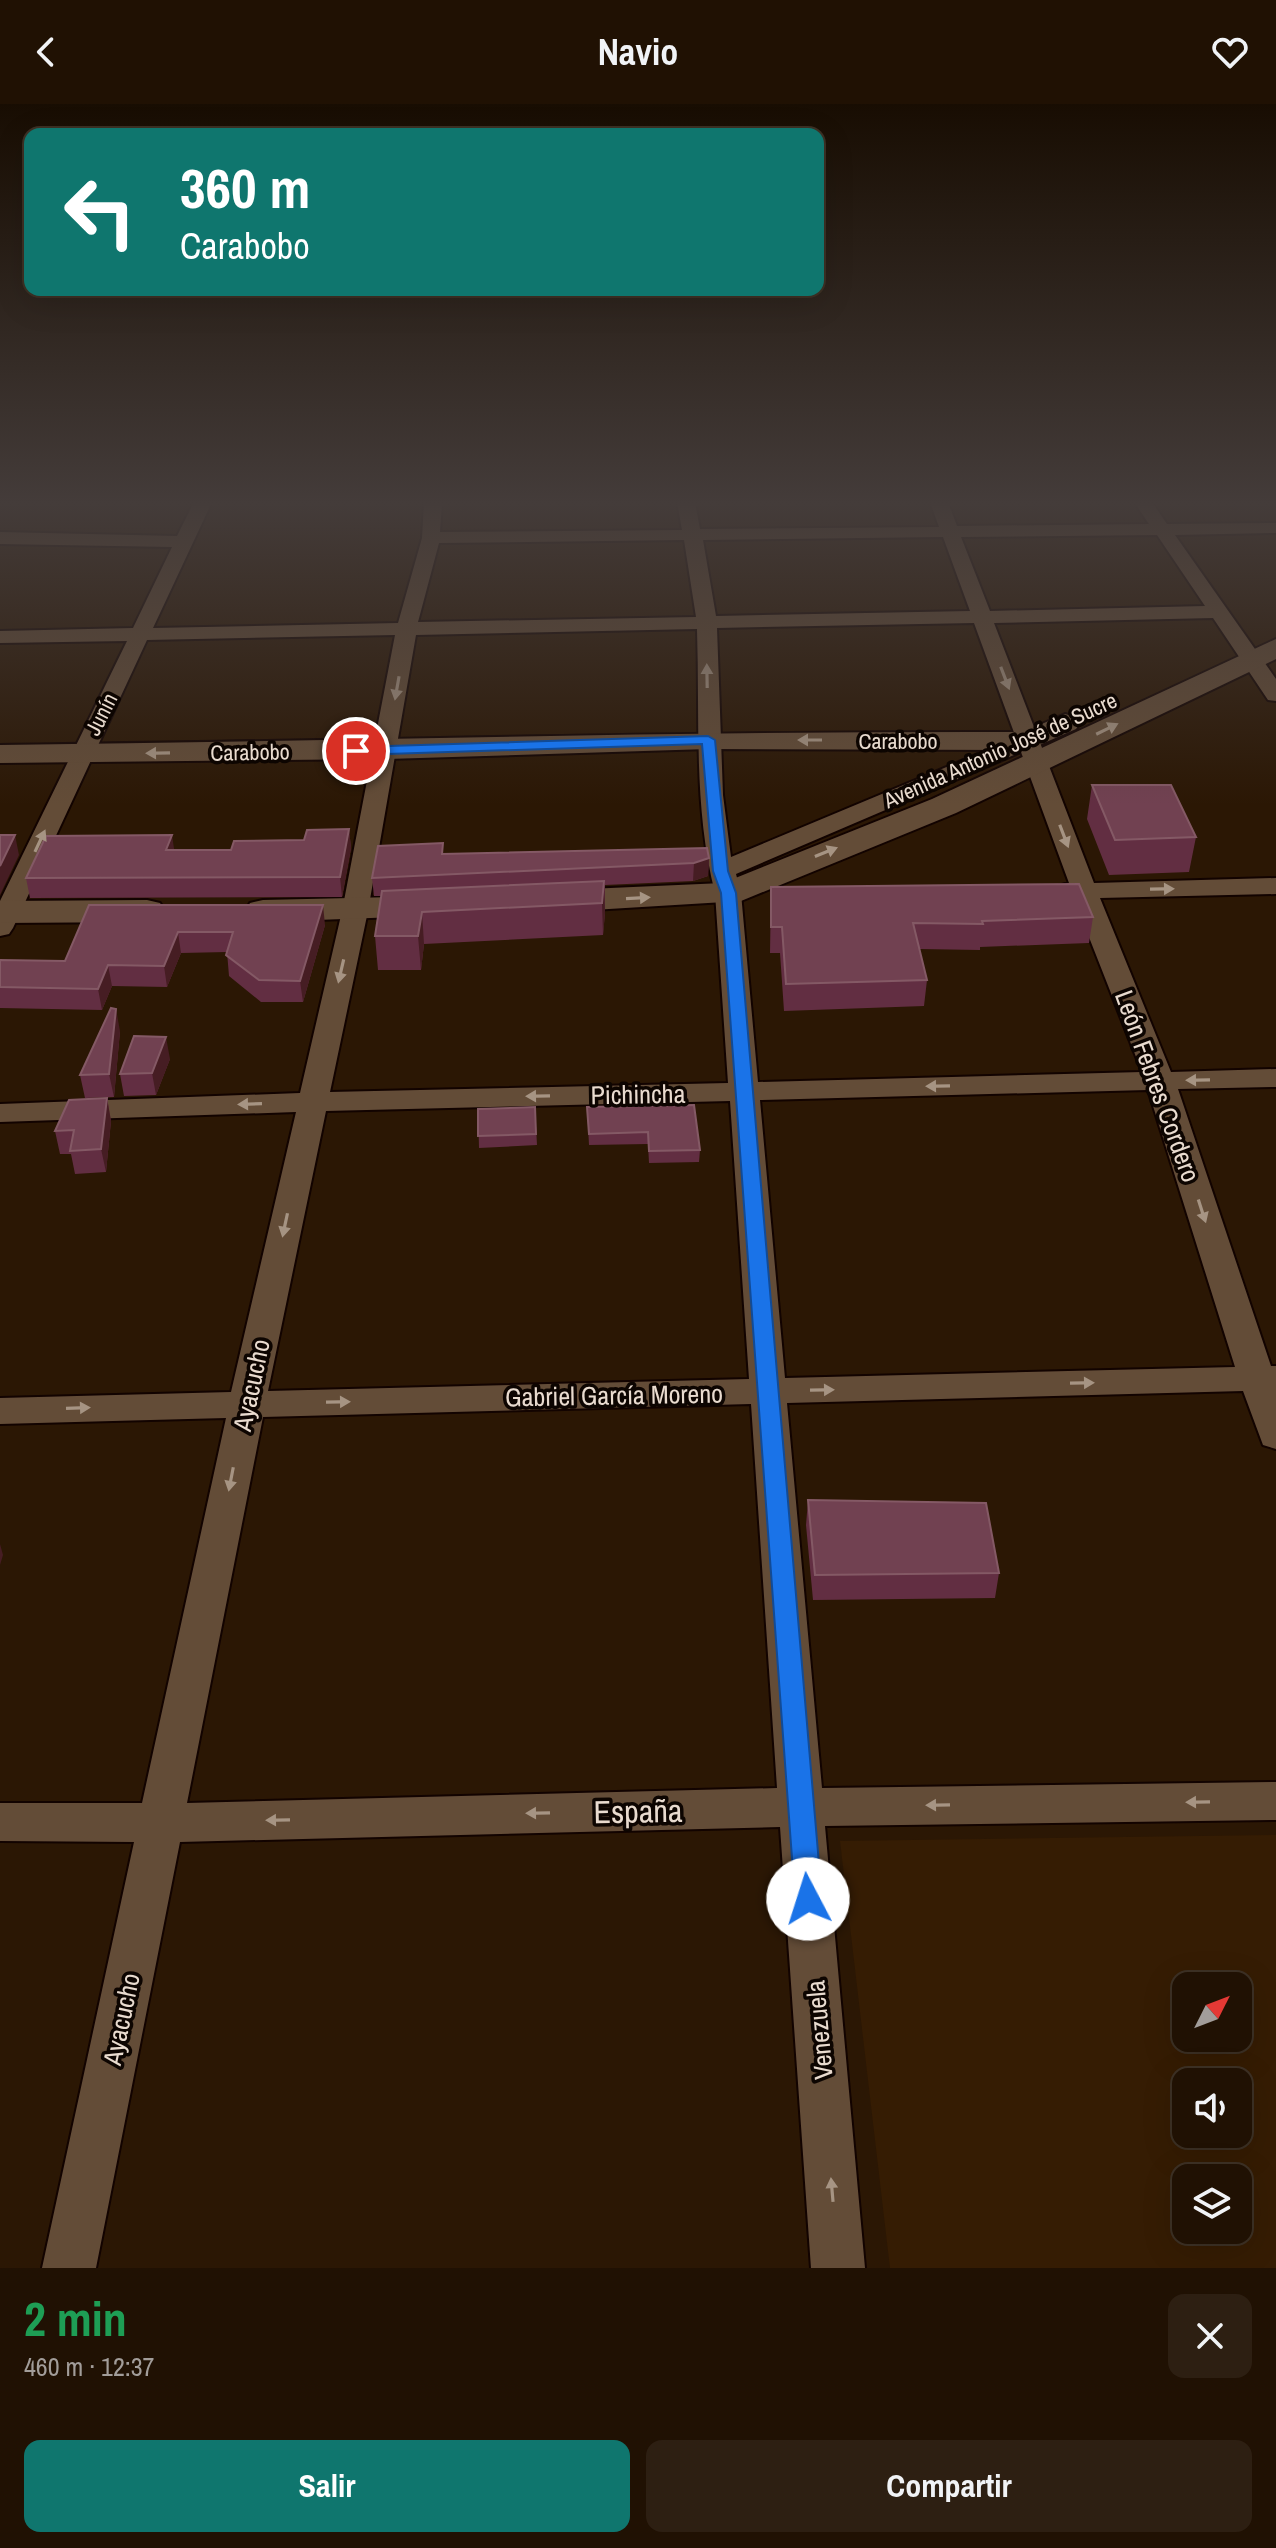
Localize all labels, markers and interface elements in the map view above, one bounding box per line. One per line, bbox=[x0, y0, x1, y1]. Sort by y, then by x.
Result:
text: Navio bbox=[598, 28, 678, 76]
icon: back bbox=[24, 30, 68, 74]
icon: heart bbox=[1208, 30, 1252, 74]
text: 360 m bbox=[180, 150, 310, 225]
icon: left bbox=[48, 160, 152, 264]
text: Carabobo bbox=[180, 222, 310, 270]
one-way arrow bbox=[701, 663, 714, 688]
one-way arrow bbox=[999, 667, 1012, 691]
one-way arrow bbox=[391, 676, 403, 701]
street label: Avenida Antonio José de Sucre bbox=[878, 685, 1121, 815]
street label: Junín bbox=[78, 688, 124, 740]
pin bbox=[322, 717, 390, 785]
one-way arrow bbox=[1095, 722, 1118, 736]
street label: Carabobo bbox=[858, 726, 938, 756]
icon: arrive bbox=[334, 729, 378, 773]
one-way arrow bbox=[797, 734, 822, 746]
street label: Carabobo bbox=[210, 736, 290, 768]
one-way arrow bbox=[145, 747, 170, 759]
one-way arrow bbox=[1058, 824, 1071, 848]
one-way arrow bbox=[34, 829, 47, 853]
one-way arrow bbox=[814, 845, 838, 858]
one-way arrow bbox=[1150, 882, 1175, 895]
one-way arrow bbox=[626, 891, 651, 904]
one-way arrow bbox=[335, 958, 347, 983]
street label: León Febres Cordero bbox=[1107, 985, 1209, 1187]
one-way arrow bbox=[1185, 1073, 1210, 1086]
street label: Pichincha bbox=[590, 1076, 686, 1112]
one-way arrow bbox=[925, 1080, 950, 1092]
one-way arrow bbox=[525, 1090, 550, 1102]
one-way arrow bbox=[237, 1098, 262, 1111]
one-way arrow bbox=[1197, 1199, 1209, 1223]
one-way arrow bbox=[278, 1212, 291, 1237]
street label: Ayacucho bbox=[224, 1336, 278, 1435]
street label: Gabriel García Moreno bbox=[505, 1376, 723, 1414]
one-way arrow bbox=[1070, 1377, 1095, 1390]
one-way arrow bbox=[810, 1383, 835, 1396]
one-way arrow bbox=[326, 1395, 351, 1408]
one-way arrow bbox=[66, 1402, 91, 1415]
one-way arrow bbox=[225, 1467, 237, 1492]
street label: España bbox=[593, 1789, 683, 1833]
one-way arrow bbox=[1185, 1796, 1210, 1808]
one-way arrow bbox=[925, 1799, 950, 1811]
one-way arrow bbox=[525, 1807, 550, 1820]
one-way arrow bbox=[265, 1814, 290, 1826]
position arrow bbox=[766, 1857, 850, 1941]
street label: Ayacucho bbox=[94, 1970, 148, 2069]
north arrow bbox=[1172, 1972, 1252, 2052]
map controls bbox=[1172, 1972, 1252, 2244]
street label: Venezuela bbox=[797, 1979, 841, 2081]
button: sound bbox=[1172, 2068, 1252, 2148]
button: layers bbox=[1172, 2164, 1252, 2244]
one-way arrow bbox=[825, 2177, 838, 2202]
text: 2 min bbox=[24, 2286, 127, 2351]
button: close bbox=[1168, 2294, 1252, 2378]
text: 460 m · 12:37 bbox=[24, 2349, 154, 2384]
button: Salir bbox=[24, 2440, 630, 2532]
button: Compartir bbox=[646, 2440, 1252, 2532]

